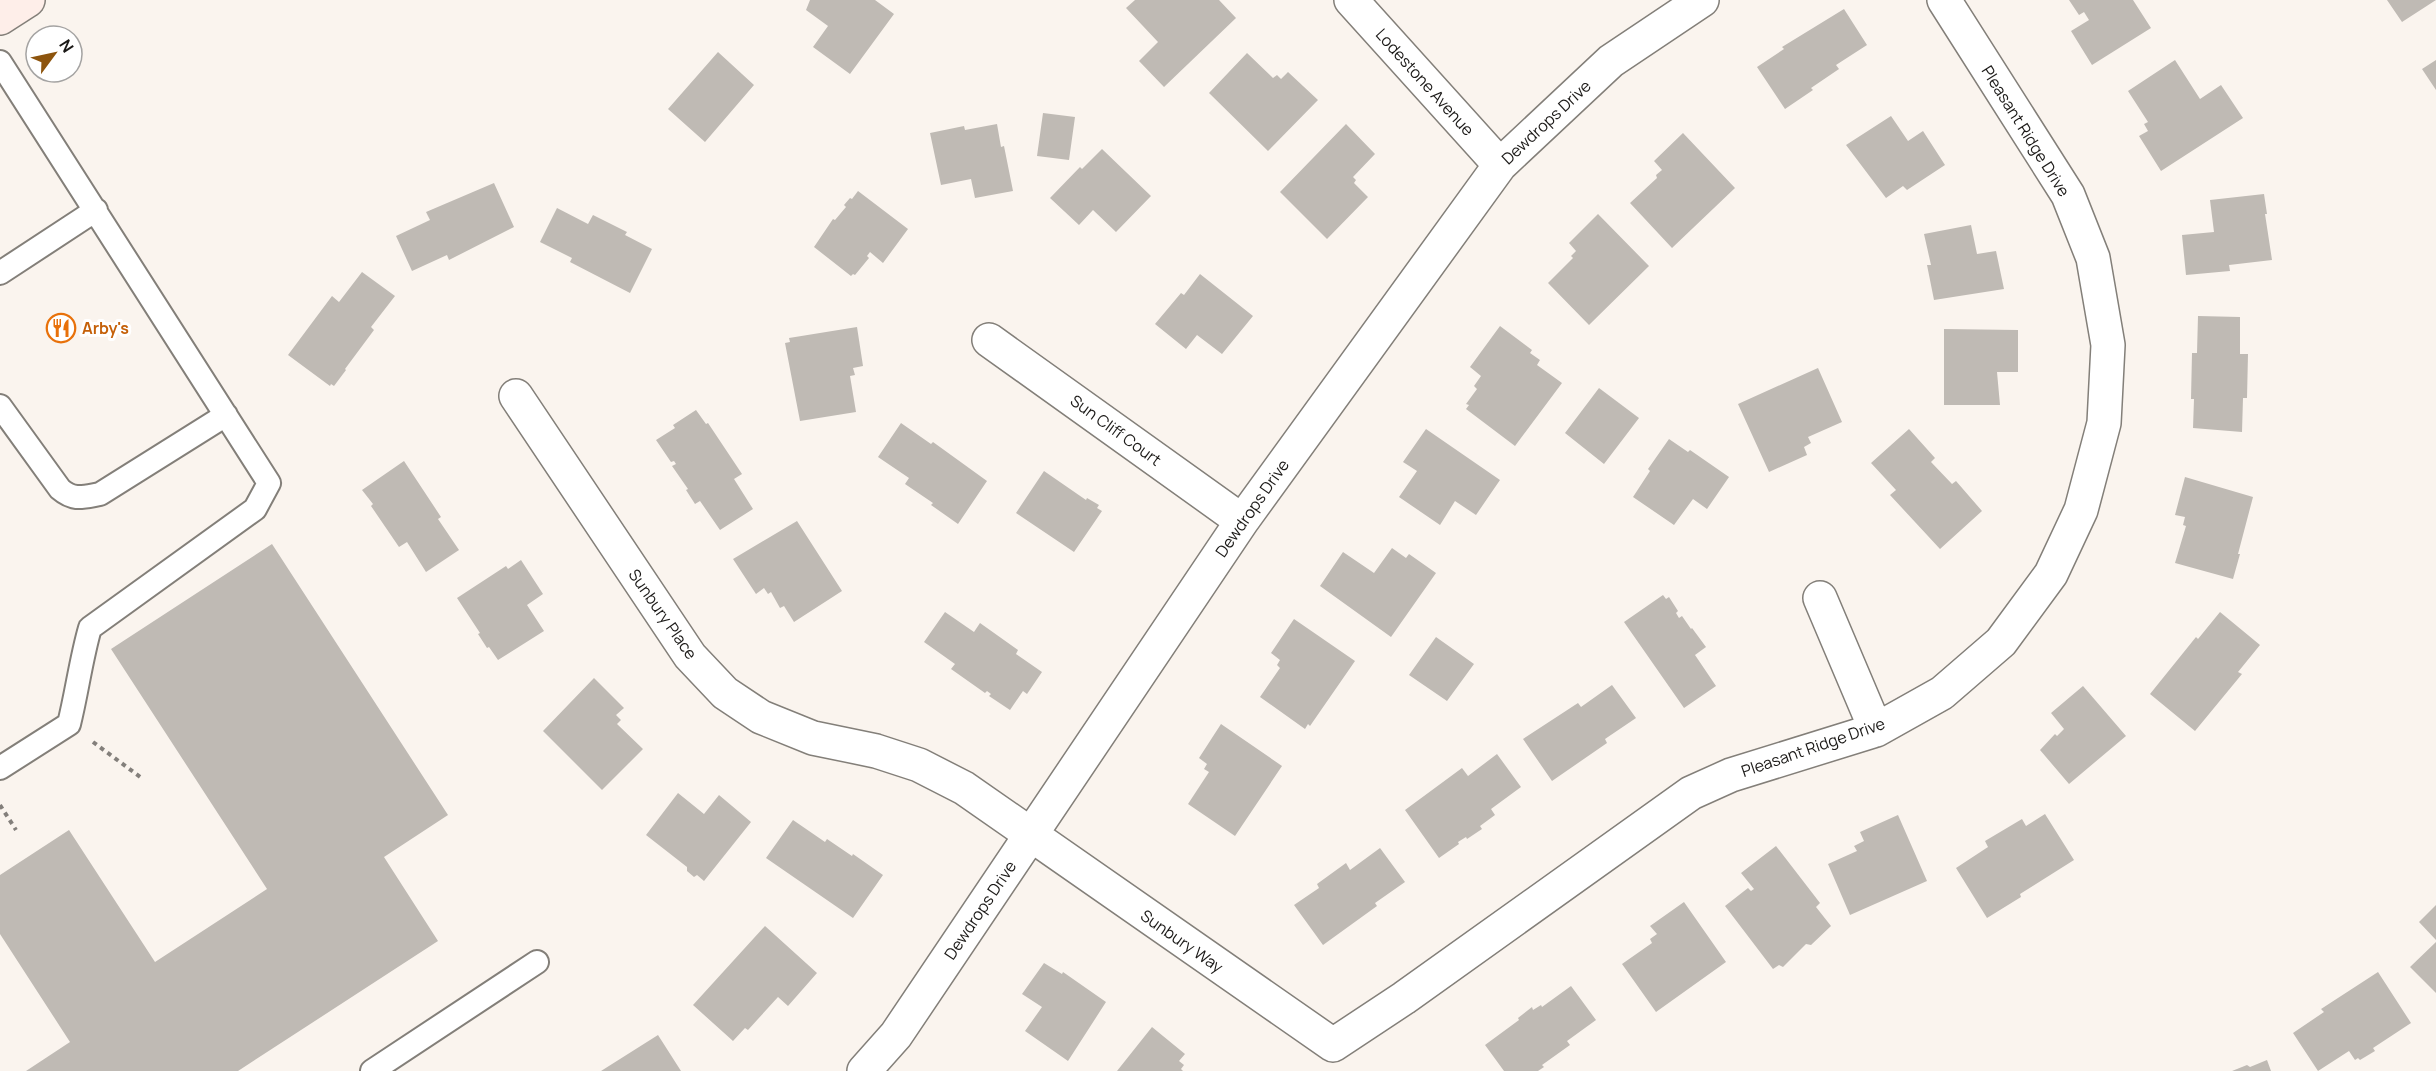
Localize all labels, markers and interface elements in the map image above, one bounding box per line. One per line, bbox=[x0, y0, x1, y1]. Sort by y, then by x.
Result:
north arrow bbox=[24, 24, 84, 84]
street label: Lodestone Avenue bbox=[1371, 24, 1479, 140]
text: N bbox=[54, 35, 79, 57]
street label: Pleasant Ridge Drive bbox=[1977, 61, 2075, 201]
street label: Dewdrops Drive bbox=[1497, 75, 1595, 169]
restaurant icon: Arby's bbox=[45, 312, 77, 344]
place label: Arby's bbox=[82, 317, 129, 339]
street label: Sun Cliff Court bbox=[1066, 390, 1166, 470]
street label: Dewdrops Drive bbox=[1210, 455, 1294, 561]
street label: Sunbury Place bbox=[624, 565, 702, 663]
street label: Pleasant Ridge Drive bbox=[1738, 712, 1888, 782]
street label: Dewdrops Drive bbox=[939, 856, 1021, 964]
street label: Sunbury Way bbox=[1136, 904, 1228, 978]

